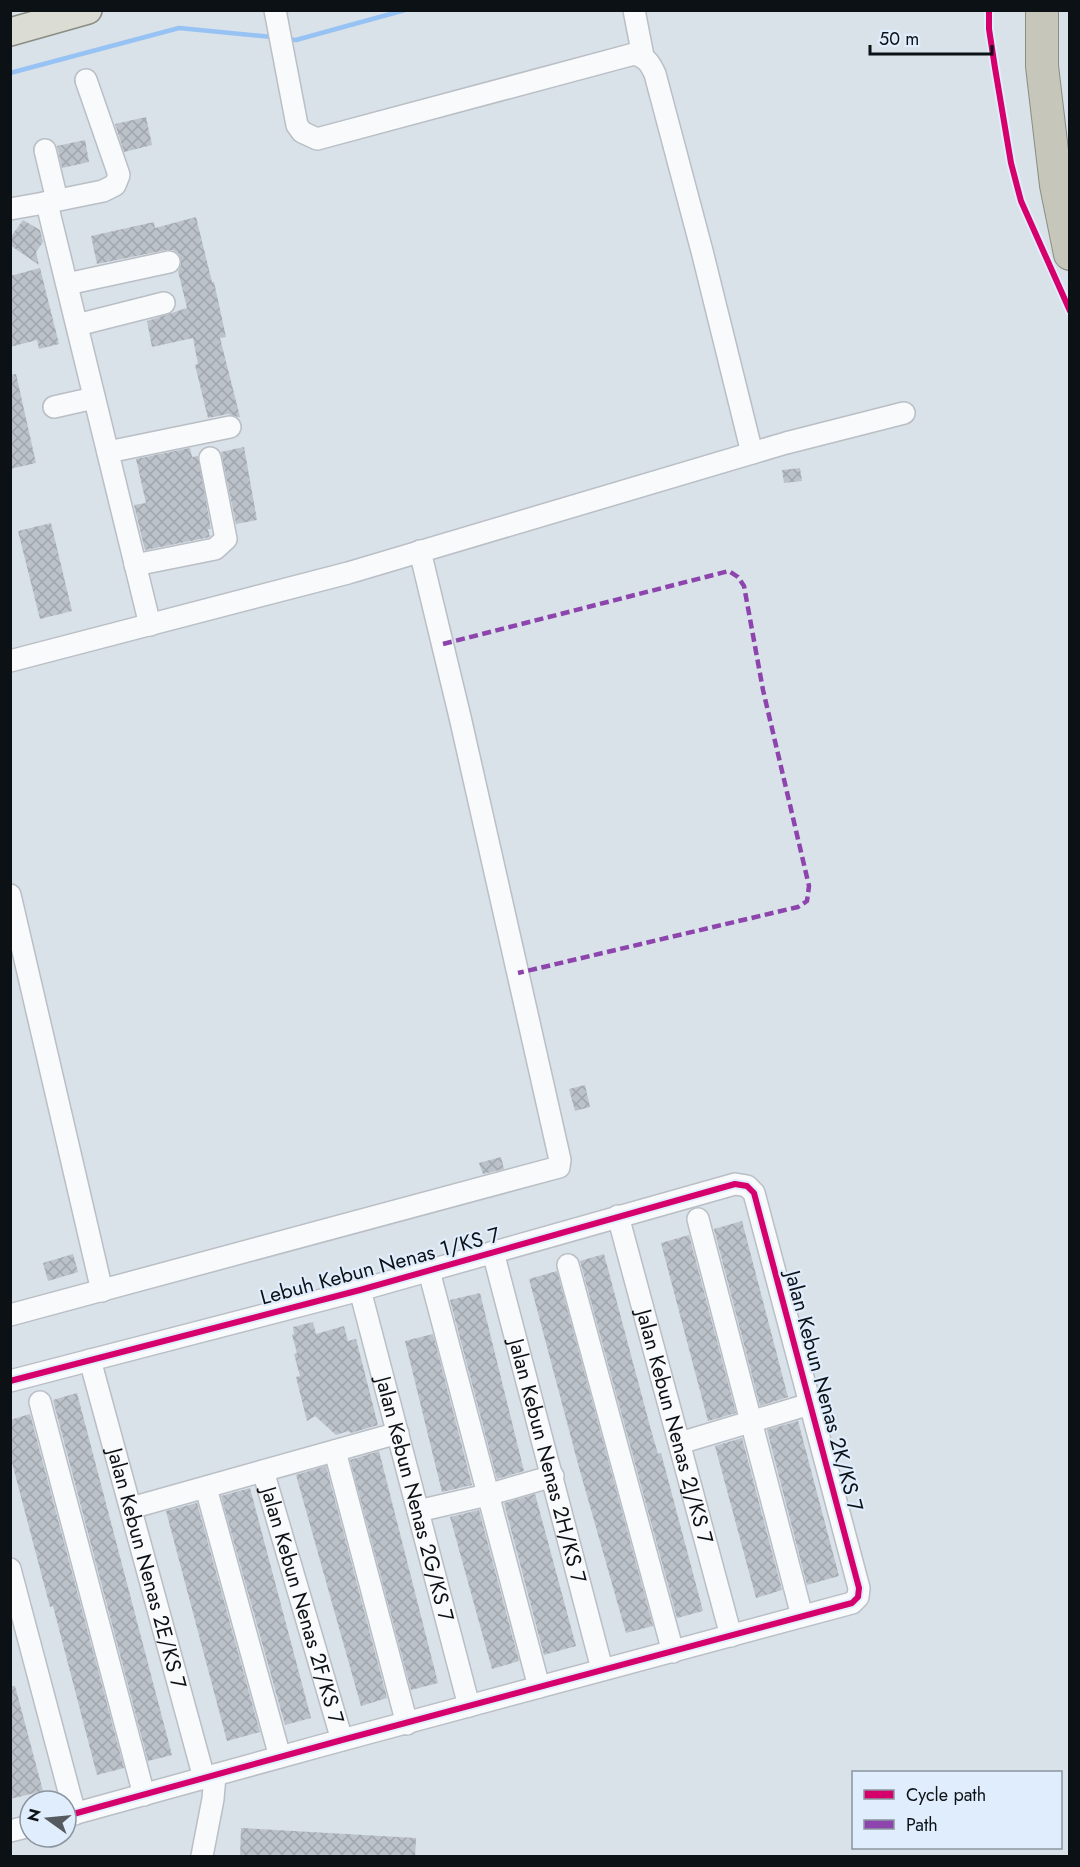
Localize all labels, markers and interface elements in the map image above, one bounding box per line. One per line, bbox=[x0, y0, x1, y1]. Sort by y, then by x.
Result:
scale bar bbox=[870, 18, 992, 56]
text: 50 m bbox=[879, 26, 919, 52]
street label: Lebuh Kebun Nenas 1/KS 7 bbox=[257, 1220, 503, 1312]
street label: Jalan Kebun Nenas 2K/KS 7 bbox=[777, 1264, 871, 1515]
street label: Jalan Kebun Nenas 2J/KS 7 bbox=[628, 1303, 720, 1547]
street label: Jalan Kebun Nenas 2H/KS 7 bbox=[501, 1333, 594, 1586]
street label: Jalan Kebun Nenas 2G/KS 7 bbox=[368, 1370, 461, 1625]
street label: Jalan Kebun Nenas 2E/KS 7 bbox=[99, 1442, 194, 1692]
street label: Jalan Kebun Nenas 2F/KS 7 bbox=[253, 1480, 351, 1727]
legend bbox=[852, 1771, 1062, 1849]
text: Cycle path bbox=[906, 1782, 986, 1808]
north arrow bbox=[18, 1789, 78, 1849]
text: N bbox=[21, 1806, 47, 1824]
text: Path bbox=[906, 1812, 938, 1838]

